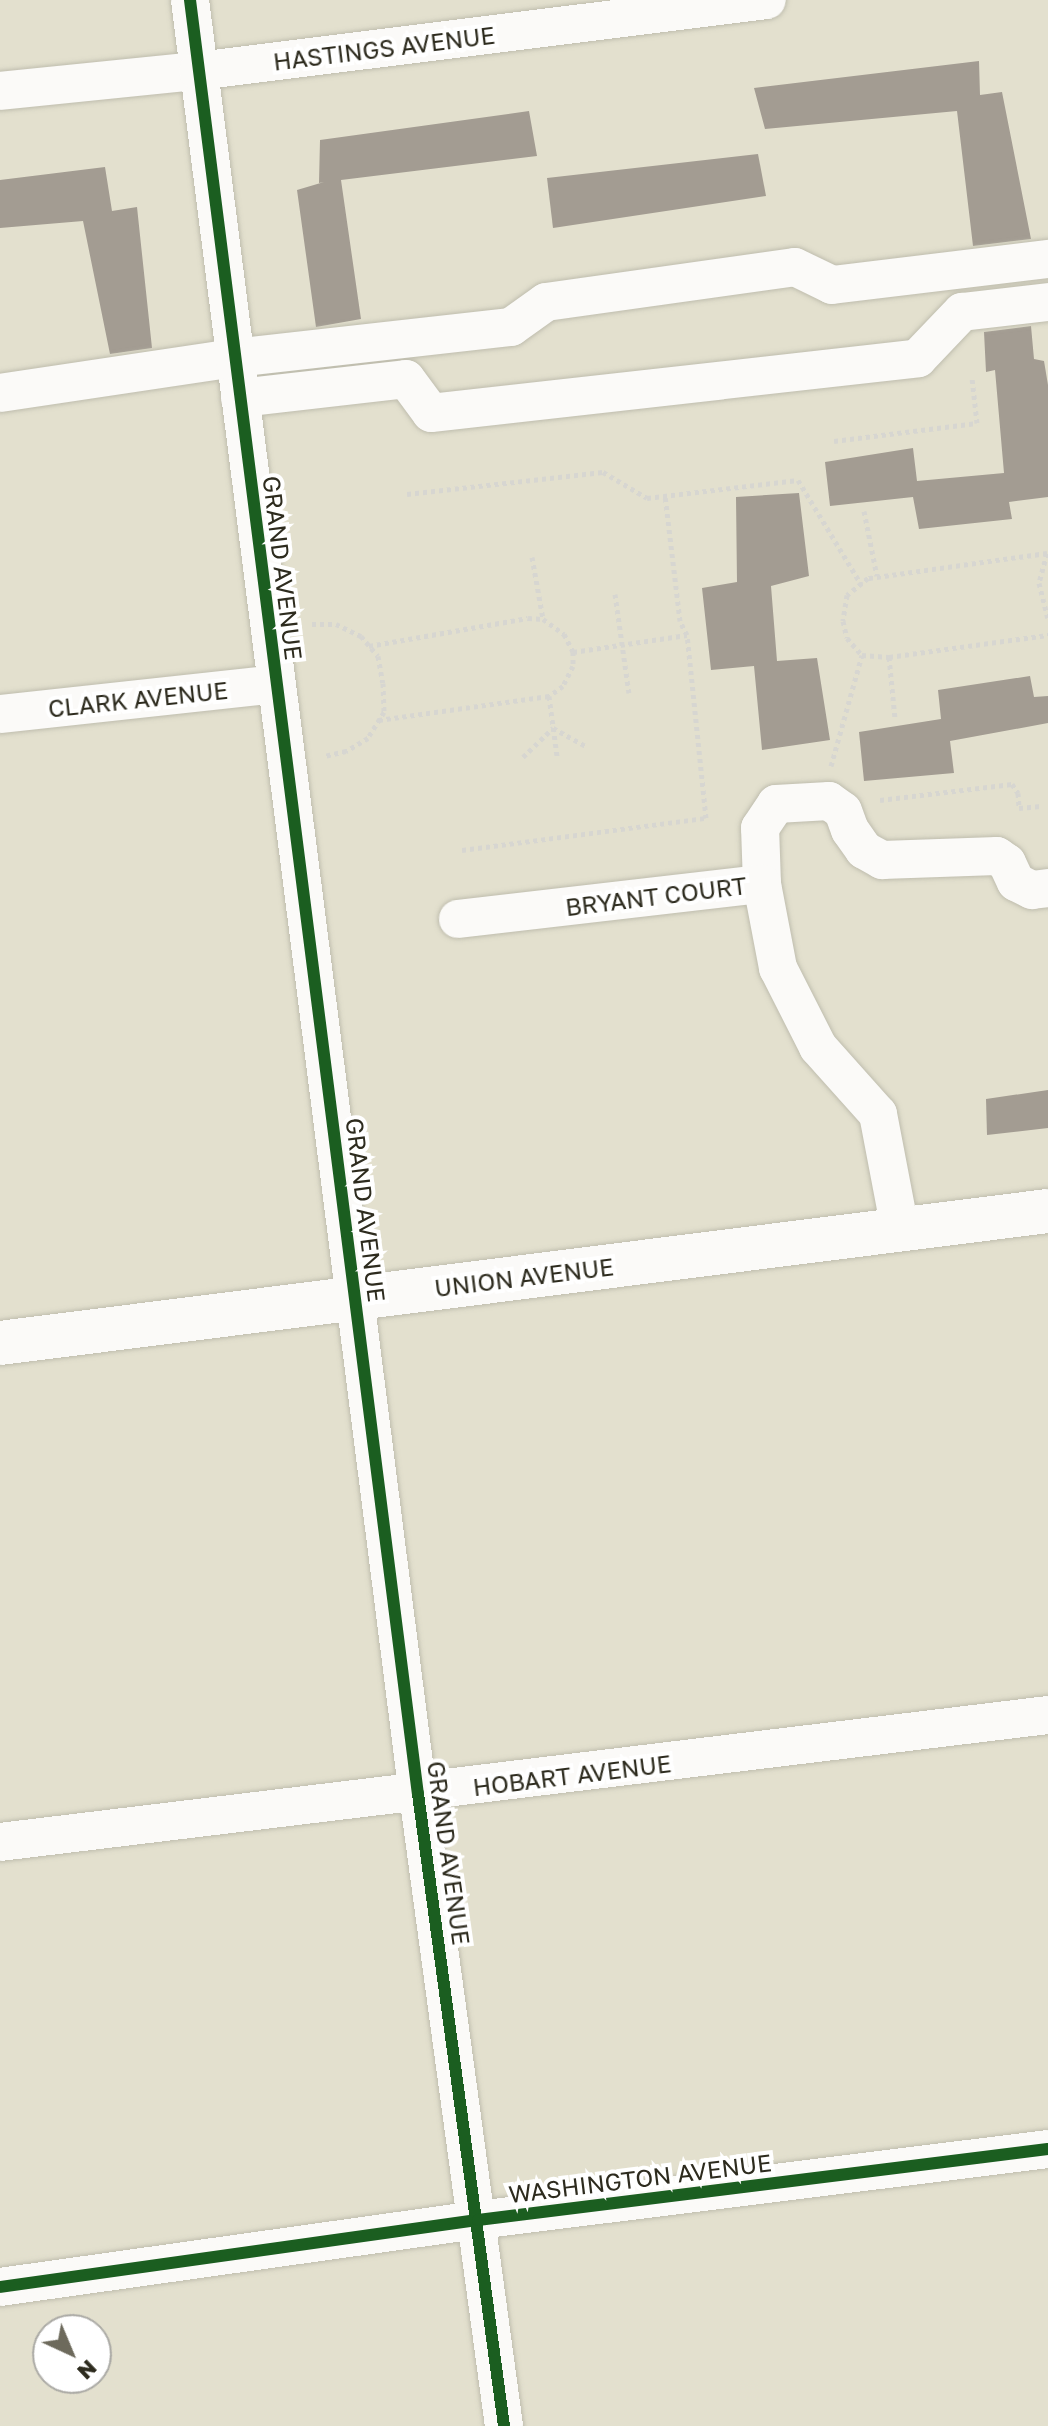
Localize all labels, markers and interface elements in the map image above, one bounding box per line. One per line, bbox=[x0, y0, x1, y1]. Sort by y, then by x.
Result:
street label: HASTINGS AVENUE bbox=[271, 20, 497, 76]
street label: GRAND AVENUE bbox=[257, 474, 309, 662]
street label: CLARK AVENUE bbox=[47, 675, 229, 723]
street label: BRYANT COURT bbox=[564, 871, 748, 921]
street label: GRAND AVENUE bbox=[340, 1116, 392, 1304]
street label: UNION AVENUE bbox=[433, 1252, 615, 1302]
street label: HOBART AVENUE bbox=[471, 1749, 673, 1801]
street label: GRAND AVENUE bbox=[422, 1759, 476, 1947]
street label: WASHINGTON AVENUE bbox=[507, 2148, 773, 2208]
north arrow bbox=[32, 2314, 112, 2394]
text: N bbox=[72, 2355, 103, 2386]

